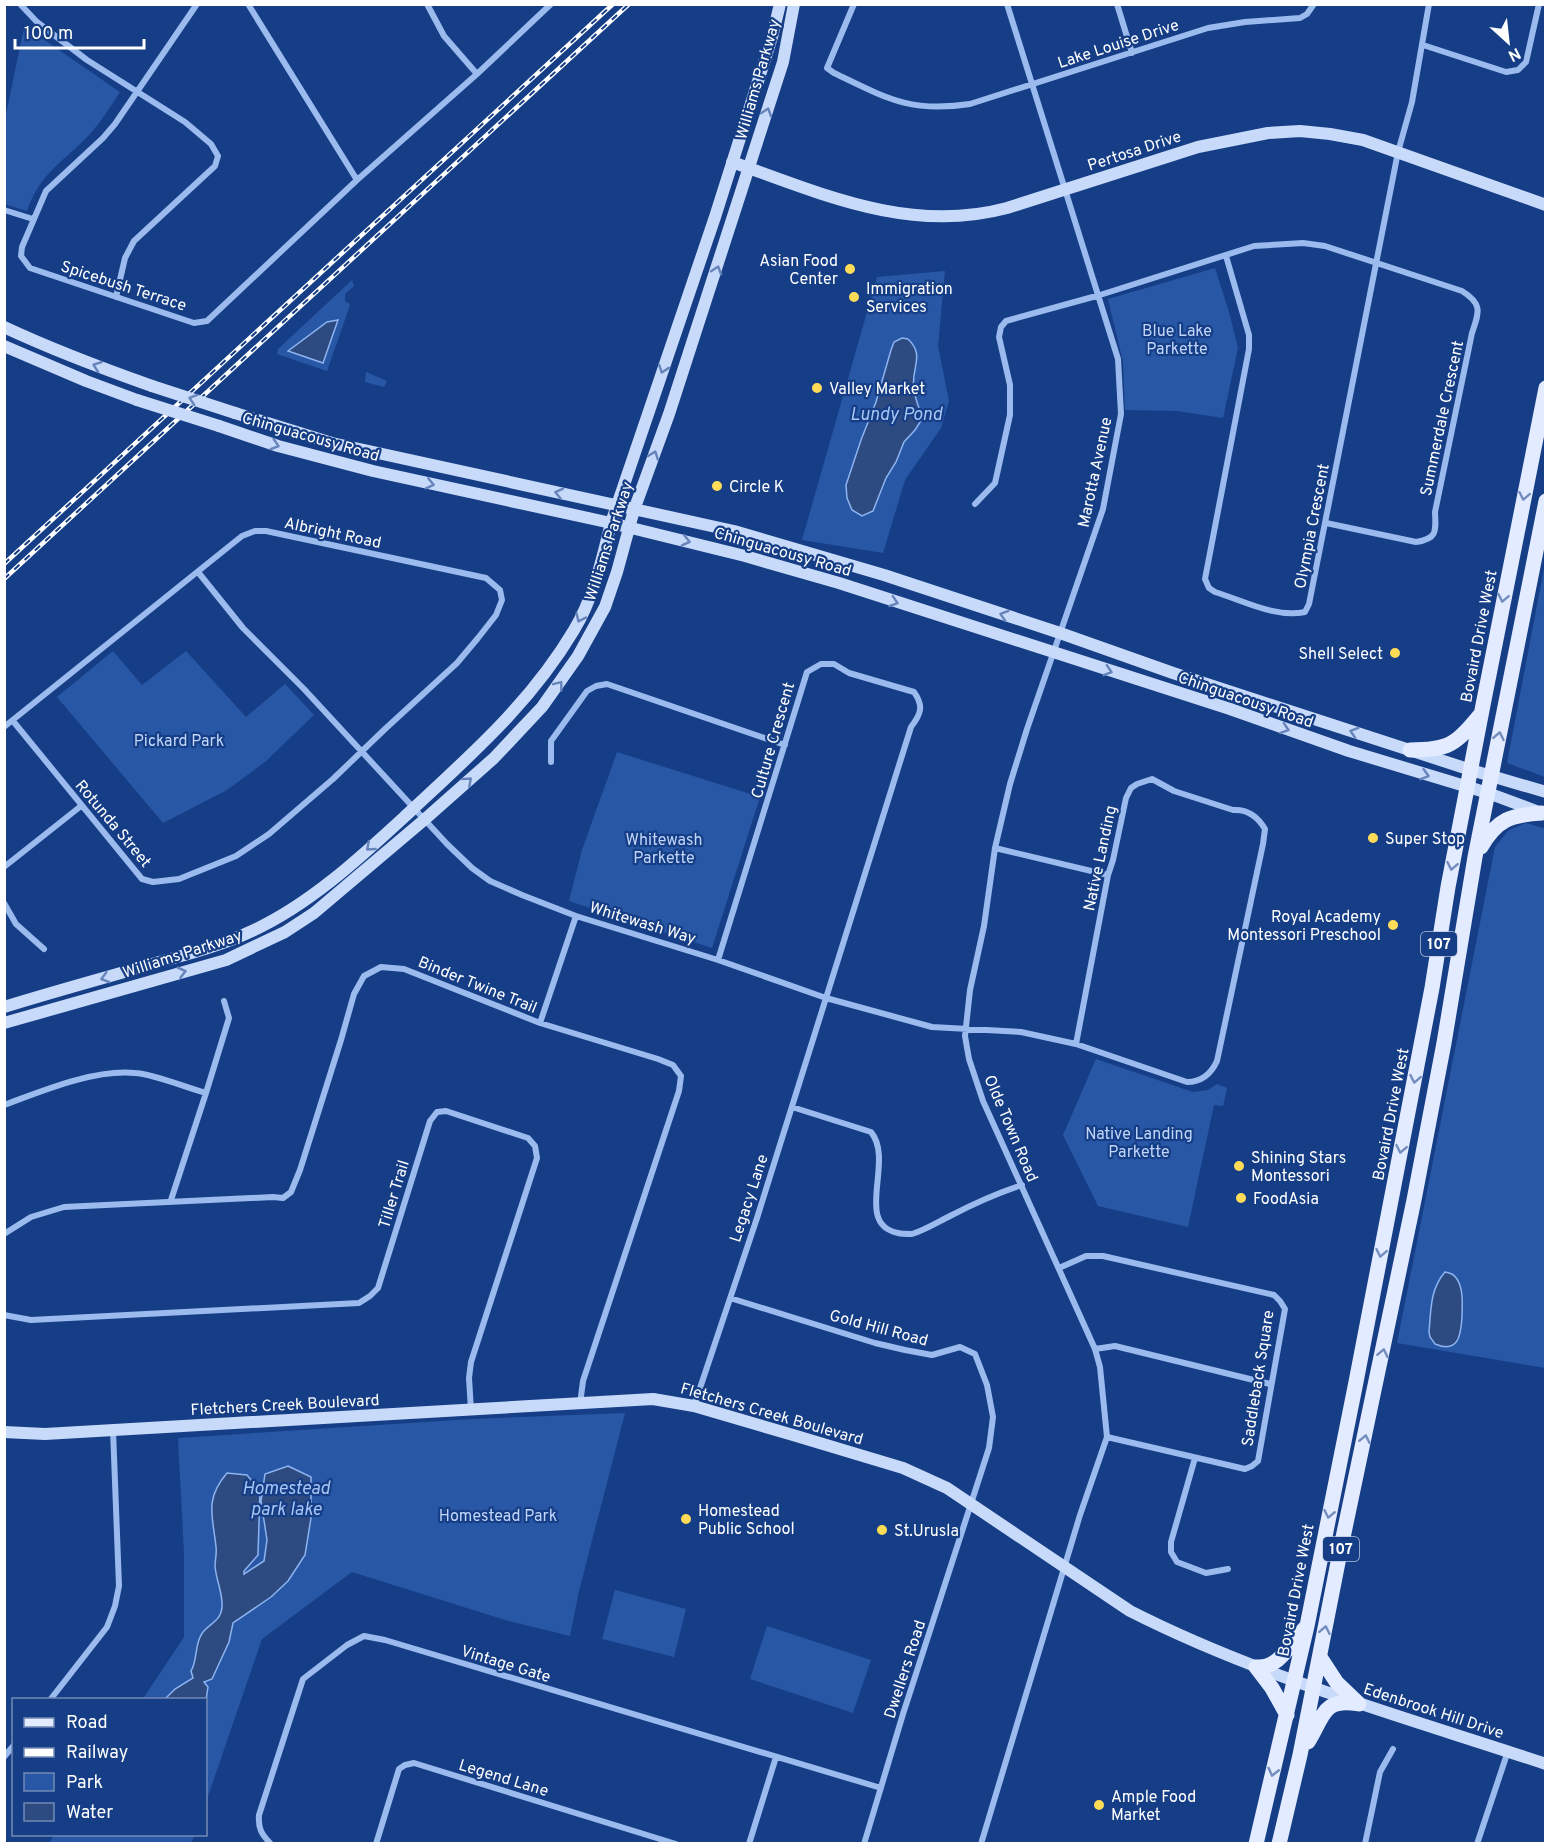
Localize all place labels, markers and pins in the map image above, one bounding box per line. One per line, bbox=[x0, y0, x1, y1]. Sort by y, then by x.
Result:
place label: Asian Food Center bbox=[759, 252, 838, 290]
marker: Asian Food Center bbox=[843, 262, 857, 276]
place label: Immigration Services bbox=[866, 280, 953, 318]
marker: Immigration Services bbox=[847, 290, 861, 304]
place label: Valley Market bbox=[829, 380, 925, 400]
marker: Valley Market bbox=[810, 381, 824, 395]
place label: Circle K bbox=[729, 478, 784, 498]
marker: Circle K bbox=[710, 479, 724, 493]
place label: Shell Select bbox=[1299, 645, 1383, 665]
marker: Shell Select bbox=[1388, 646, 1402, 660]
place label: Super Stop bbox=[1385, 830, 1465, 850]
marker: Super Stop bbox=[1366, 831, 1380, 845]
place label: Royal Academy Montessori Preschool bbox=[1227, 908, 1381, 946]
marker: Royal Academy Montessori Preschool bbox=[1386, 918, 1400, 932]
place label: Shining Stars Montessori bbox=[1251, 1149, 1346, 1187]
marker: Shining Stars Montessori bbox=[1232, 1159, 1246, 1173]
place label: FoodAsia bbox=[1253, 1190, 1319, 1210]
marker: FoodAsia bbox=[1234, 1191, 1248, 1205]
place label: Homestead Public School bbox=[698, 1502, 795, 1540]
marker: Homestead Public School bbox=[679, 1512, 693, 1526]
place label: St.Urusla bbox=[894, 1522, 959, 1542]
marker: St.Urusla bbox=[875, 1523, 889, 1537]
place label: Ample Food Market bbox=[1111, 1788, 1196, 1826]
marker: Ample Food Market bbox=[1092, 1798, 1106, 1812]

